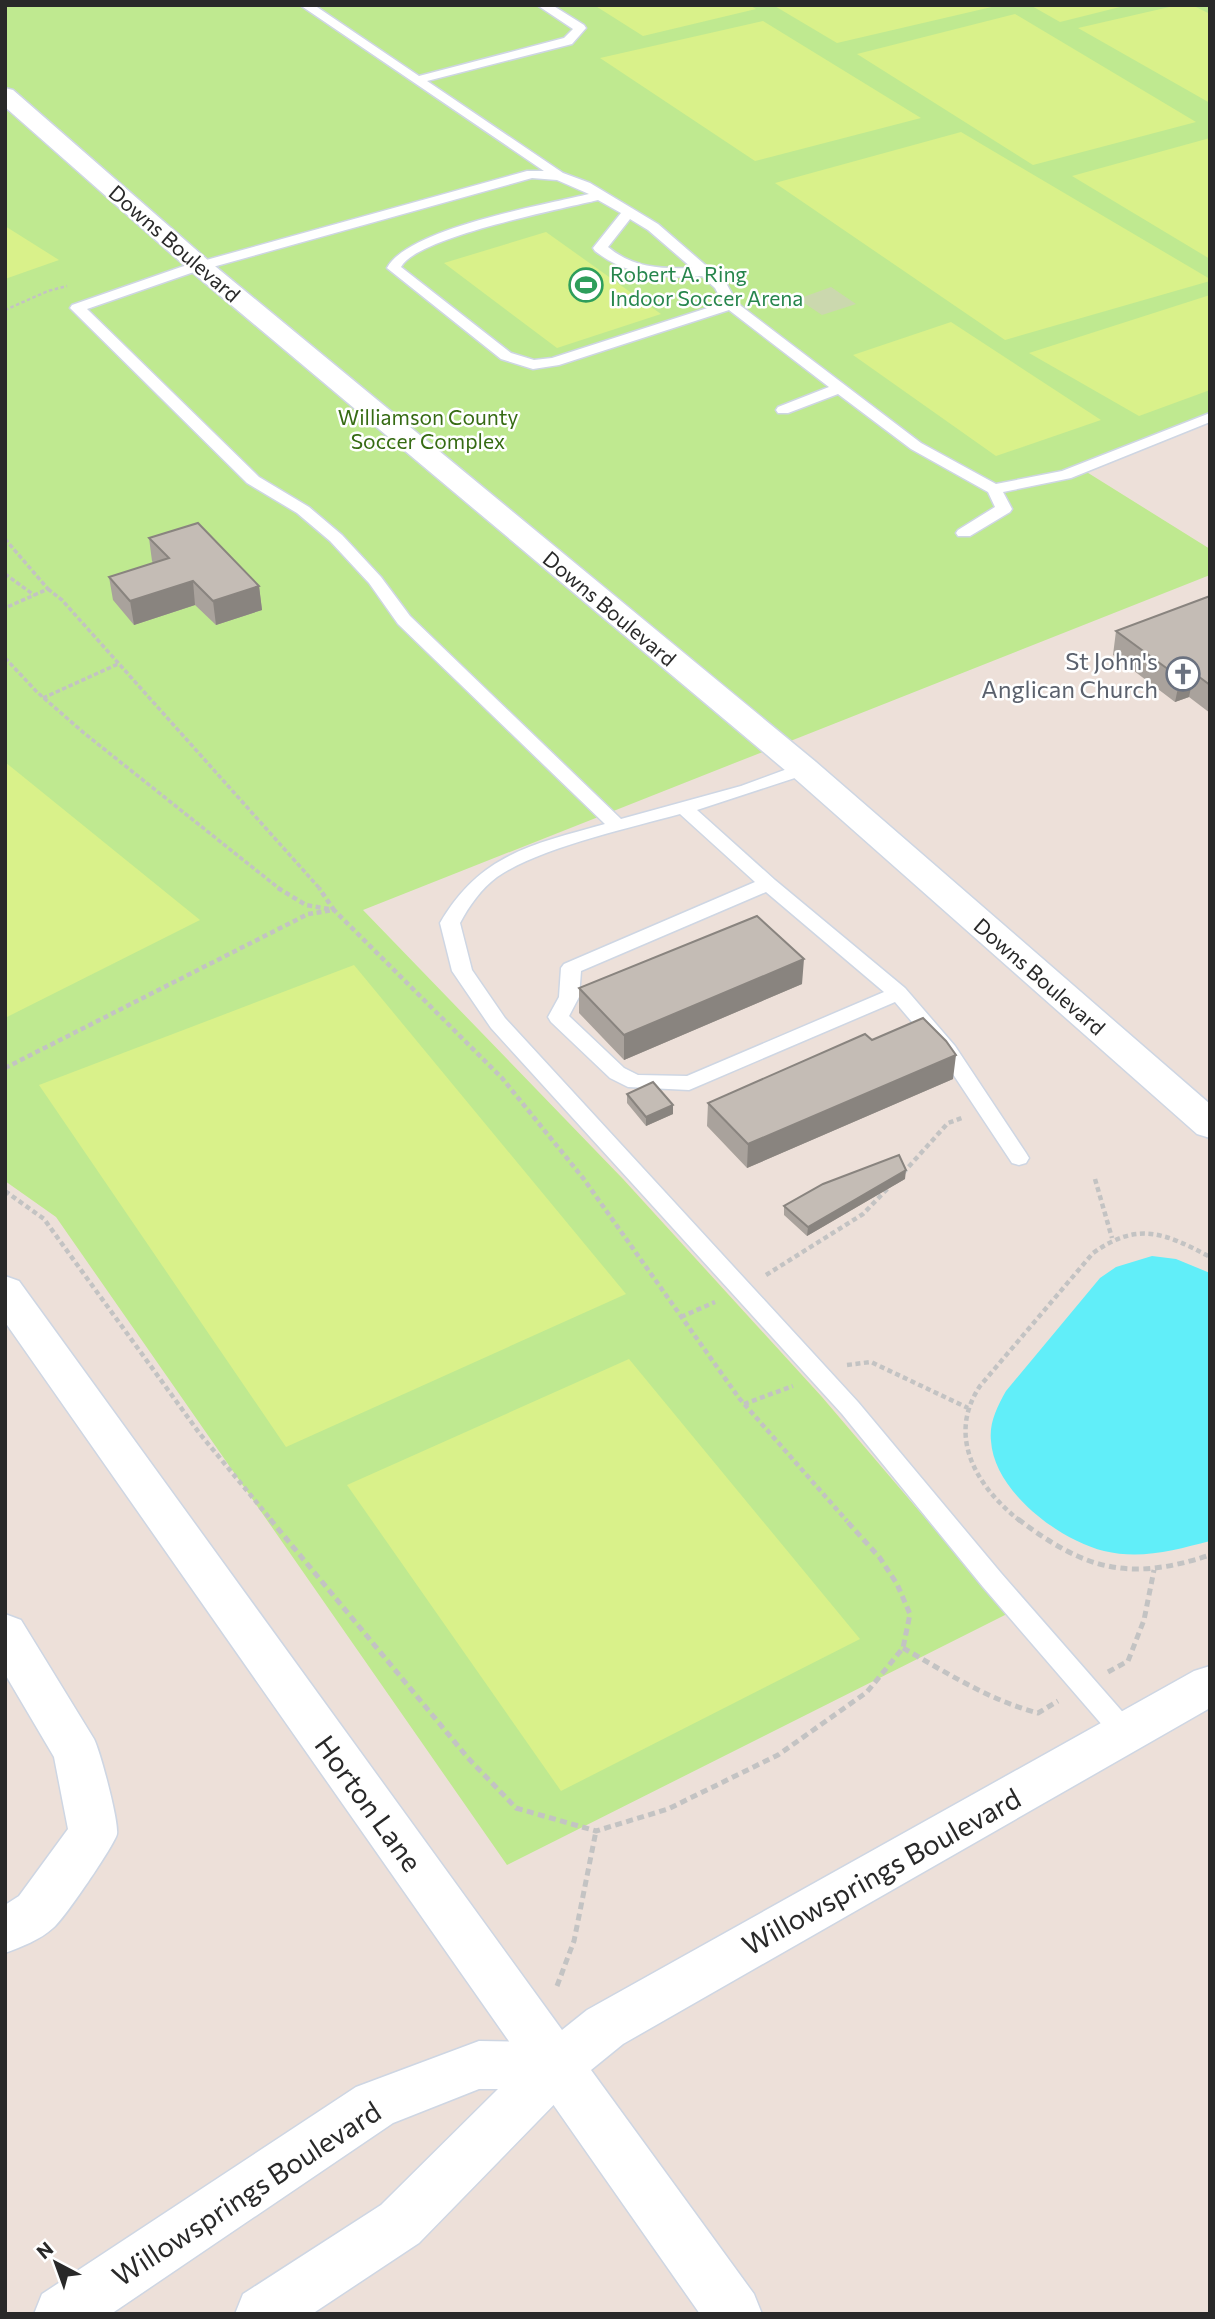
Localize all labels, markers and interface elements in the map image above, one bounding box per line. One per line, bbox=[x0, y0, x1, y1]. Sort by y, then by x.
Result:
street label: Downs Boulevard bbox=[104, 179, 246, 307]
place label: Robert A. Ring Indoor Soccer Arena bbox=[610, 261, 803, 310]
sports icon: Robert A. Ring Indoor Soccer Arena bbox=[567, 266, 605, 304]
park label: Williamson County Soccer Complex bbox=[338, 404, 518, 453]
street label: Downs Boulevard bbox=[538, 545, 682, 671]
place label: St John's Anglican Church bbox=[981, 646, 1158, 703]
church icon: St John's Anglican Church bbox=[1164, 655, 1202, 693]
street label: Downs Boulevard bbox=[969, 912, 1111, 1040]
street label: Horton Lane bbox=[308, 1728, 430, 1878]
street label: Willowsprings Boulevard bbox=[736, 1780, 1026, 1962]
street label: Willowsprings Boulevard bbox=[105, 2093, 387, 2293]
north arrow bbox=[21, 2228, 91, 2298]
text: N bbox=[32, 2236, 57, 2263]

